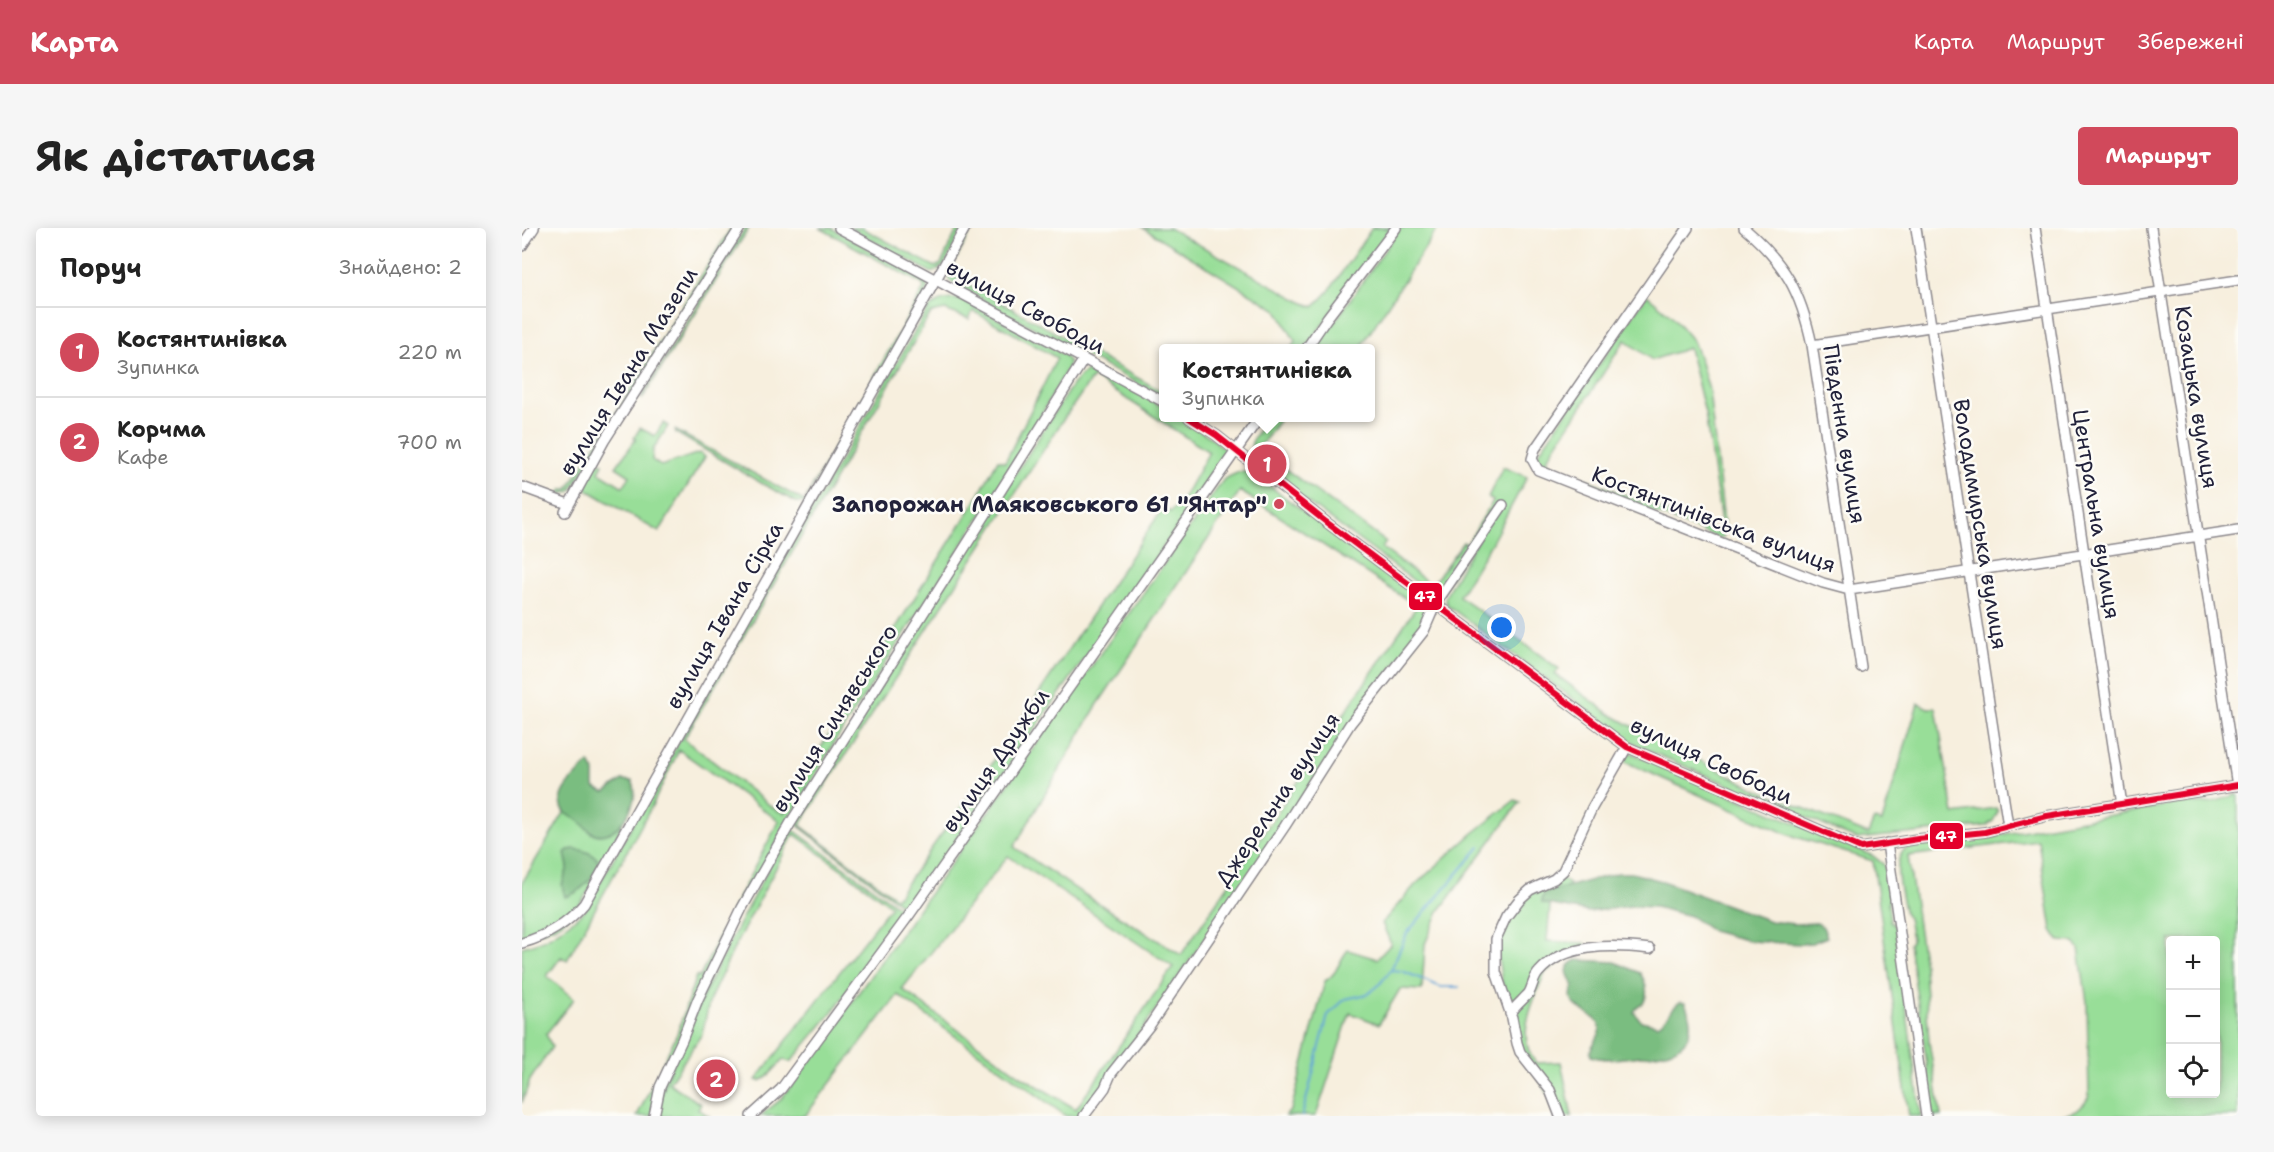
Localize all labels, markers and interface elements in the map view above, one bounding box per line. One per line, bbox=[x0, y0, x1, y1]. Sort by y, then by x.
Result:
text: Карта bbox=[30, 23, 119, 61]
text: Карта bbox=[1914, 28, 1974, 56]
text: Маршрут bbox=[2007, 28, 2105, 56]
text: Збережені bbox=[2138, 28, 2244, 56]
button: Маршрут bbox=[2078, 127, 2238, 185]
text: Як дістатися bbox=[36, 128, 316, 184]
text: Поруч bbox=[60, 250, 142, 285]
street label: вулиця Свободи bbox=[941, 252, 1110, 361]
text: Знайдено: 2 bbox=[339, 254, 462, 280]
street label: вулиця Івана Мазепи bbox=[552, 262, 704, 481]
street label: Козацька вулиця bbox=[2168, 304, 2225, 491]
text: Костянтинівка bbox=[117, 325, 287, 354]
text: 1 bbox=[75, 339, 84, 365]
text: 220 m bbox=[398, 339, 462, 365]
street label: Південна вулиця bbox=[1816, 342, 1873, 526]
popup bbox=[1159, 344, 1375, 422]
text: Зупинка bbox=[117, 354, 199, 380]
text: Костянтинівка bbox=[1182, 356, 1352, 385]
text: Зупинка bbox=[1182, 385, 1264, 411]
street label: Володимирська вулиця bbox=[1946, 397, 2015, 651]
street label: Центральна вулиця bbox=[2066, 407, 2127, 621]
text: Корчма bbox=[117, 415, 206, 444]
text: 2 bbox=[73, 429, 87, 455]
text: 700 m bbox=[397, 429, 462, 455]
pin: 1 bbox=[1248, 442, 1286, 486]
text: Кафе bbox=[117, 444, 169, 470]
street label: Костянтинівська вулиця bbox=[1588, 459, 1840, 579]
place label: Запорожан Маяковського 61 "Янтар" bbox=[832, 490, 1267, 519]
marker: Запорожан Маяковського 61 "Янтар" bbox=[1272, 497, 1286, 511]
street label: вулиця Івана Сірка bbox=[659, 516, 790, 714]
line badge: 47 bbox=[1408, 582, 1443, 611]
text: 47 bbox=[1414, 586, 1436, 607]
your location bbox=[1487, 613, 1516, 642]
street label: вулиця Синявського bbox=[765, 619, 904, 818]
street label: вулиця Дружби bbox=[935, 682, 1056, 838]
street label: Джерельна вулиця bbox=[1208, 707, 1347, 892]
street label: вулиця Свободи bbox=[1626, 710, 1798, 811]
line badge: 47 bbox=[1929, 822, 1964, 850]
text: 47 bbox=[1935, 826, 1957, 847]
map controls bbox=[2166, 936, 2220, 1098]
button: + bbox=[2166, 936, 2220, 990]
button: − bbox=[2166, 990, 2220, 1044]
button: locate bbox=[2166, 1044, 2220, 1098]
pin: 2 bbox=[696, 1056, 736, 1102]

